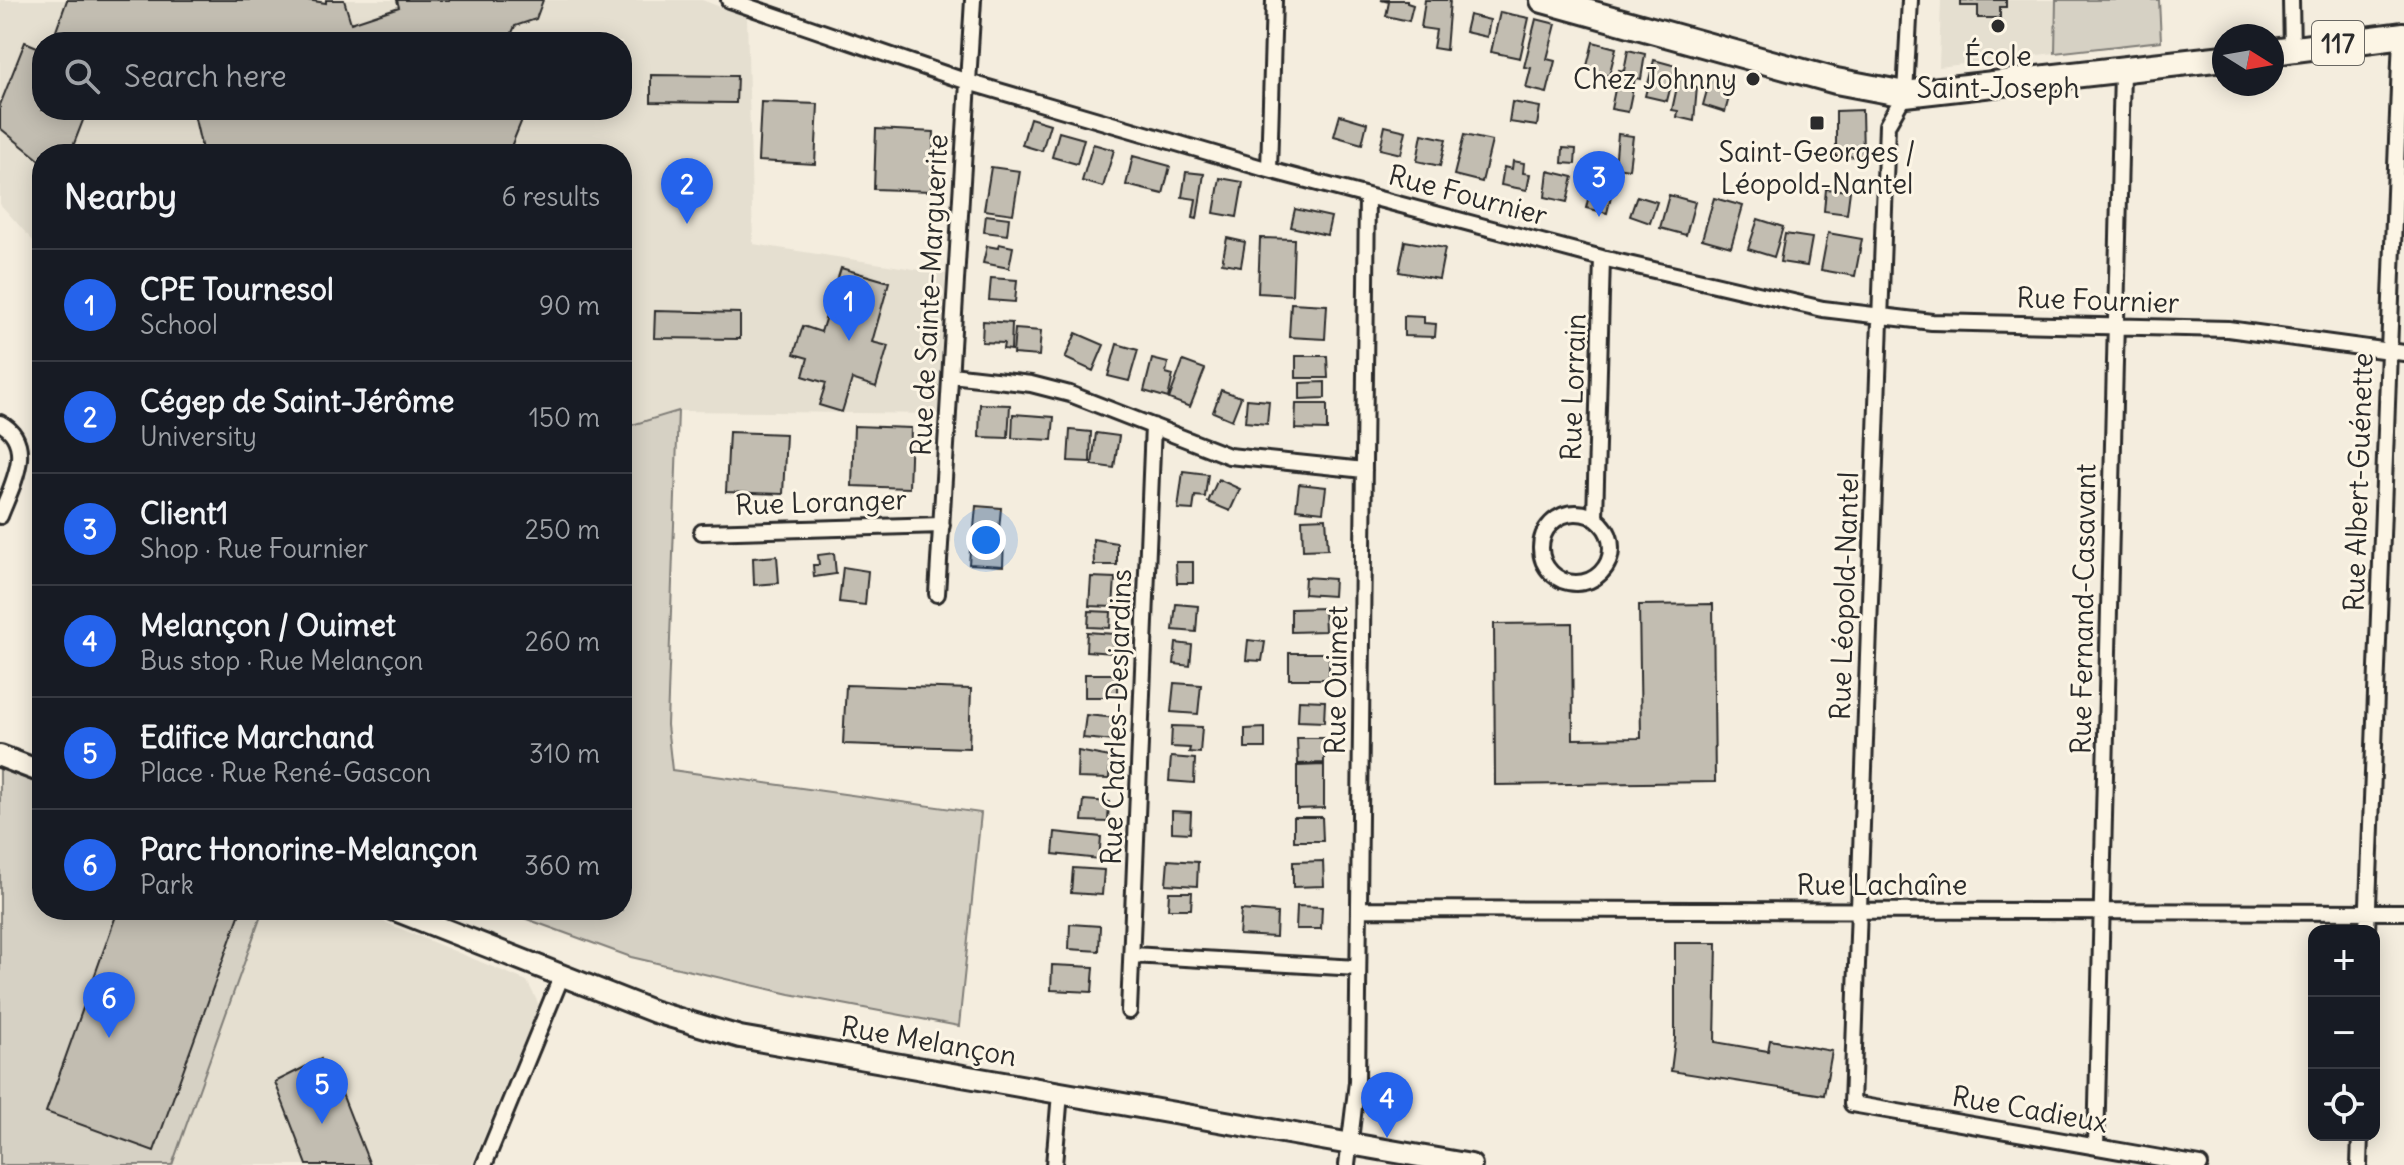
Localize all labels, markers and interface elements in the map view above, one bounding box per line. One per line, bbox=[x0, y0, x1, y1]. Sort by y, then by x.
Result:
marker: École Saint-Joseph bbox=[1989, 17, 2007, 35]
road number: 117 bbox=[2312, 21, 2364, 65]
north arrow bbox=[2212, 24, 2284, 96]
search box bbox=[32, 32, 632, 120]
place label: École Saint-Joseph bbox=[1916, 37, 2080, 106]
icon: search bbox=[60, 54, 104, 98]
text: Search here bbox=[124, 57, 287, 95]
place label: Chez Johnny bbox=[1573, 61, 1737, 97]
marker: Chez Johnny bbox=[1744, 70, 1762, 88]
marker: Saint-Georges / Léopold-Nantel bbox=[1808, 114, 1826, 132]
street label: Rue de Sainte-Marguerite bbox=[903, 133, 955, 457]
place label: Saint-Georges / Léopold-Nantel bbox=[1718, 134, 1916, 202]
pin: 3 bbox=[1573, 151, 1625, 217]
street label: Rue Fournier bbox=[1385, 157, 1551, 233]
pin: 2 bbox=[661, 158, 713, 224]
text: Nearby bbox=[64, 175, 177, 218]
text: 6 results bbox=[502, 180, 600, 213]
text: CPE Tournesol bbox=[140, 270, 334, 308]
pin: 1 bbox=[823, 275, 875, 341]
street label: Rue Fournier bbox=[2016, 279, 2180, 321]
text: 1 bbox=[85, 289, 95, 322]
text: 90 m bbox=[539, 289, 600, 322]
text: School bbox=[140, 308, 218, 341]
street label: Rue Lorrain bbox=[1552, 313, 1594, 461]
street label: Rue Albert-Guénette bbox=[2335, 352, 2381, 612]
text: Cégep de Saint-Jérôme bbox=[140, 382, 454, 420]
text: 2 bbox=[83, 401, 97, 434]
text: 150 m bbox=[529, 401, 600, 434]
text: University bbox=[140, 420, 257, 453]
street label: Rue Fernand-Casavant bbox=[2062, 463, 2104, 755]
street label: Rue Léopold-Nantel bbox=[1822, 471, 1866, 721]
street label: Rue Loranger bbox=[735, 481, 907, 523]
text: Client1 bbox=[140, 494, 228, 532]
text: 3 bbox=[83, 513, 97, 546]
text: 250 m bbox=[525, 513, 600, 546]
your location bbox=[966, 520, 1006, 560]
text: Shop · Rue Fournier bbox=[140, 532, 368, 565]
street label: Rue Charles-Desjardins bbox=[1093, 568, 1139, 866]
street label: Rue Ouimet bbox=[1317, 605, 1355, 755]
text: Melançon / Ouimet bbox=[140, 606, 396, 644]
text: 4 bbox=[82, 625, 98, 658]
text: 260 m bbox=[525, 625, 600, 658]
text: Bus stop · Rue Melançon bbox=[140, 644, 423, 677]
text: Edifice Marchand bbox=[140, 718, 374, 756]
text: 5 bbox=[83, 737, 97, 770]
text: 310 m bbox=[529, 737, 600, 770]
text: Place · Rue René-Gascon bbox=[140, 756, 431, 789]
text: Parc Honorine-Melançon bbox=[140, 830, 478, 868]
text: 6 bbox=[82, 849, 98, 882]
text: 360 m bbox=[524, 849, 600, 882]
street label: Rue Lachaîne bbox=[1797, 867, 1967, 903]
text: Park bbox=[140, 868, 194, 901]
map controls bbox=[2308, 925, 2380, 1141]
button: + bbox=[2308, 925, 2380, 997]
pin: 6 bbox=[83, 972, 135, 1038]
button: − bbox=[2308, 997, 2380, 1069]
street label: Rue Melançon bbox=[838, 1008, 1020, 1074]
pin: 5 bbox=[296, 1058, 348, 1124]
button: locate bbox=[2308, 1069, 2380, 1141]
pin: 4 bbox=[1361, 1072, 1413, 1138]
street label: Rue Cadieux bbox=[1949, 1078, 2111, 1140]

